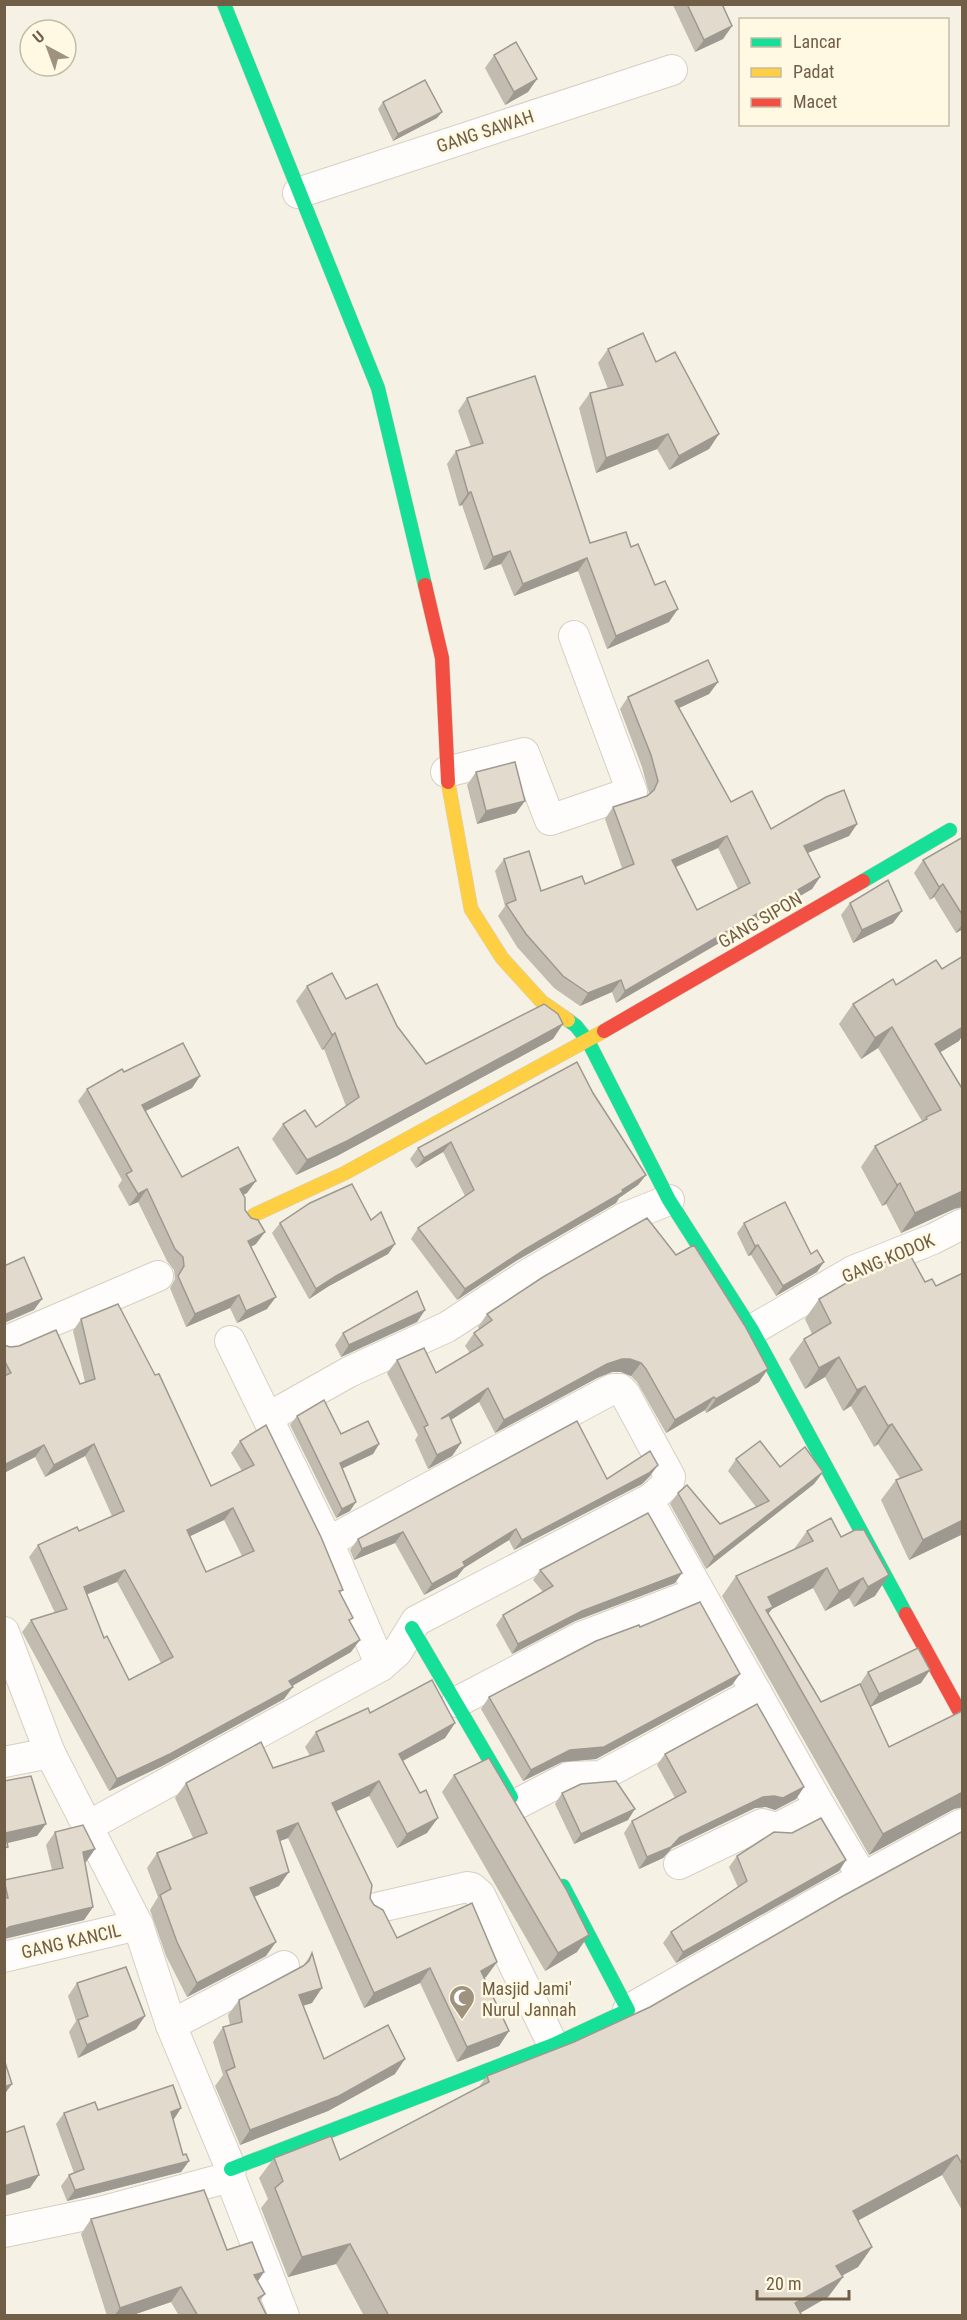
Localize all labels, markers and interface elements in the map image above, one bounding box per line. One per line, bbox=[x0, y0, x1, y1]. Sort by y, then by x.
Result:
north arrow bbox=[18, 18, 78, 78]
legend bbox=[739, 18, 949, 126]
text: U bbox=[29, 27, 48, 47]
text: Lancar bbox=[793, 31, 842, 52]
text: Padat bbox=[793, 61, 834, 82]
text: Macet bbox=[793, 91, 837, 112]
street label: GANG SAWAH bbox=[434, 105, 536, 157]
street label: GANG SIPON bbox=[715, 888, 805, 952]
street label: GANG KODOK bbox=[839, 1229, 937, 1287]
street label: GANG KANCIL bbox=[19, 1919, 123, 1963]
place label: Masjid Jami' Nurul Jannah bbox=[482, 1978, 576, 2020]
mosque icon: Masjid Jami' Nurul Jannah bbox=[447, 1983, 477, 2021]
scale bar bbox=[757, 2263, 848, 2301]
text: 20 m bbox=[766, 2273, 801, 2294]

